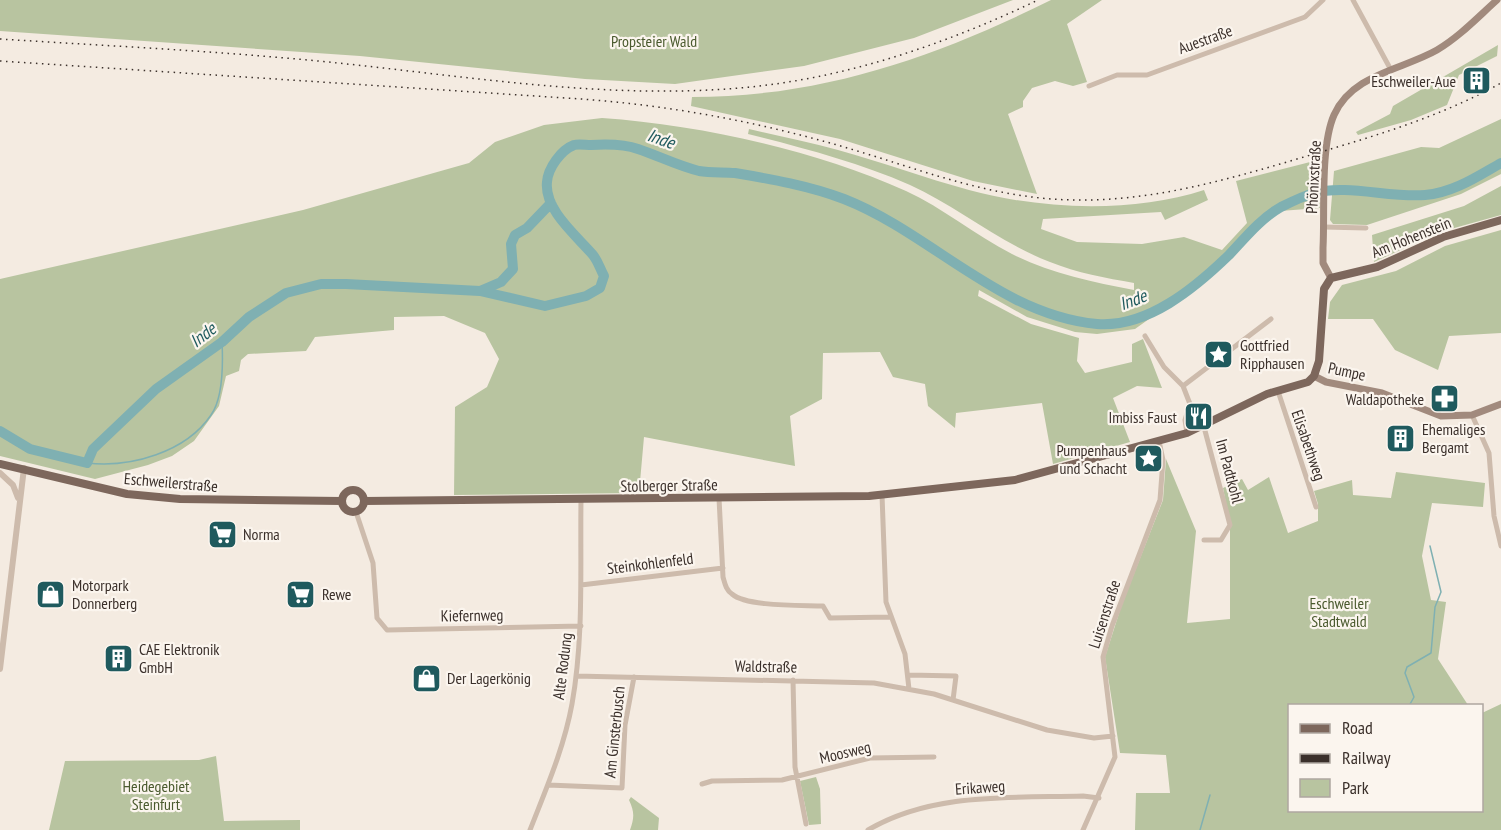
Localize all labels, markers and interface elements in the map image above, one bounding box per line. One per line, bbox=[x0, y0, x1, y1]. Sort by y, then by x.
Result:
street label: Auestraße bbox=[1175, 20, 1235, 58]
park label: Propsteier Wald bbox=[611, 31, 697, 51]
building icon: Eschweiler-Aue bbox=[1461, 65, 1493, 97]
place label: Eschweiler-Aue bbox=[1371, 71, 1456, 91]
water label: Inde bbox=[644, 123, 679, 154]
street label: Phönixstraße bbox=[1301, 140, 1325, 214]
street label: Am Hohenstein bbox=[1368, 212, 1454, 262]
water label: Inde bbox=[1116, 283, 1151, 315]
water label: Inde bbox=[185, 316, 222, 352]
place label: Gottfried Ripphausen bbox=[1240, 335, 1305, 373]
place icon: Gottfried Ripphausen bbox=[1203, 338, 1235, 370]
street label: Pumpe bbox=[1326, 357, 1368, 385]
pharmacy icon: Waldapotheke bbox=[1429, 383, 1461, 415]
place label: Waldapotheke bbox=[1346, 389, 1424, 409]
restaurant icon: Imbiss Faust bbox=[1182, 401, 1214, 433]
place label: Imbiss Faust bbox=[1108, 407, 1178, 427]
street label: Elisabethweg bbox=[1288, 407, 1330, 483]
place label: Ehemaliges Bergamt bbox=[1422, 419, 1485, 457]
building icon: Ehemaliges Bergamt bbox=[1385, 422, 1417, 454]
street label: Im Padtkohl bbox=[1212, 437, 1248, 506]
place label: Pumpenhaus und Schacht bbox=[1056, 440, 1128, 478]
place icon: Pumpenhaus und Schacht bbox=[1132, 443, 1164, 475]
street label: Eschweilerstraße bbox=[123, 468, 219, 496]
street label: Stolberger Straße bbox=[620, 474, 718, 496]
supermarket icon: Norma bbox=[206, 518, 238, 550]
place label: Norma bbox=[243, 524, 280, 544]
street label: Steinkohlenfeld bbox=[606, 548, 694, 578]
place label: Motorpark Donnerberg bbox=[72, 575, 137, 613]
street label: Luisenstraße bbox=[1084, 577, 1124, 651]
shop icon: Motorpark Donnerberg bbox=[35, 578, 67, 610]
supermarket icon: Rewe bbox=[285, 578, 317, 610]
place label: Rewe bbox=[322, 584, 351, 604]
park label: Eschweiler Stadtwald bbox=[1309, 593, 1369, 631]
street label: Kiefernweg bbox=[441, 604, 503, 626]
street label: Alte Rodung bbox=[548, 631, 576, 701]
place label: CAE Elektronik GmbH bbox=[139, 639, 220, 677]
building icon: CAE Elektronik GmbH bbox=[102, 642, 134, 674]
street label: Waldstraße bbox=[735, 655, 797, 677]
shop icon: Der Lagerkönig bbox=[410, 662, 442, 694]
place label: Der Lagerkönig bbox=[447, 668, 531, 688]
street label: Am Ginsterbusch bbox=[599, 685, 629, 779]
legend bbox=[1288, 704, 1483, 812]
text: Road bbox=[1342, 716, 1373, 739]
street label: Moosweg bbox=[817, 736, 873, 768]
text: Railway bbox=[1342, 746, 1391, 769]
street label: Erikaweg bbox=[954, 775, 1006, 799]
park label: Heidegebiet Steinfurt bbox=[122, 776, 190, 814]
text: Park bbox=[1342, 776, 1369, 799]

